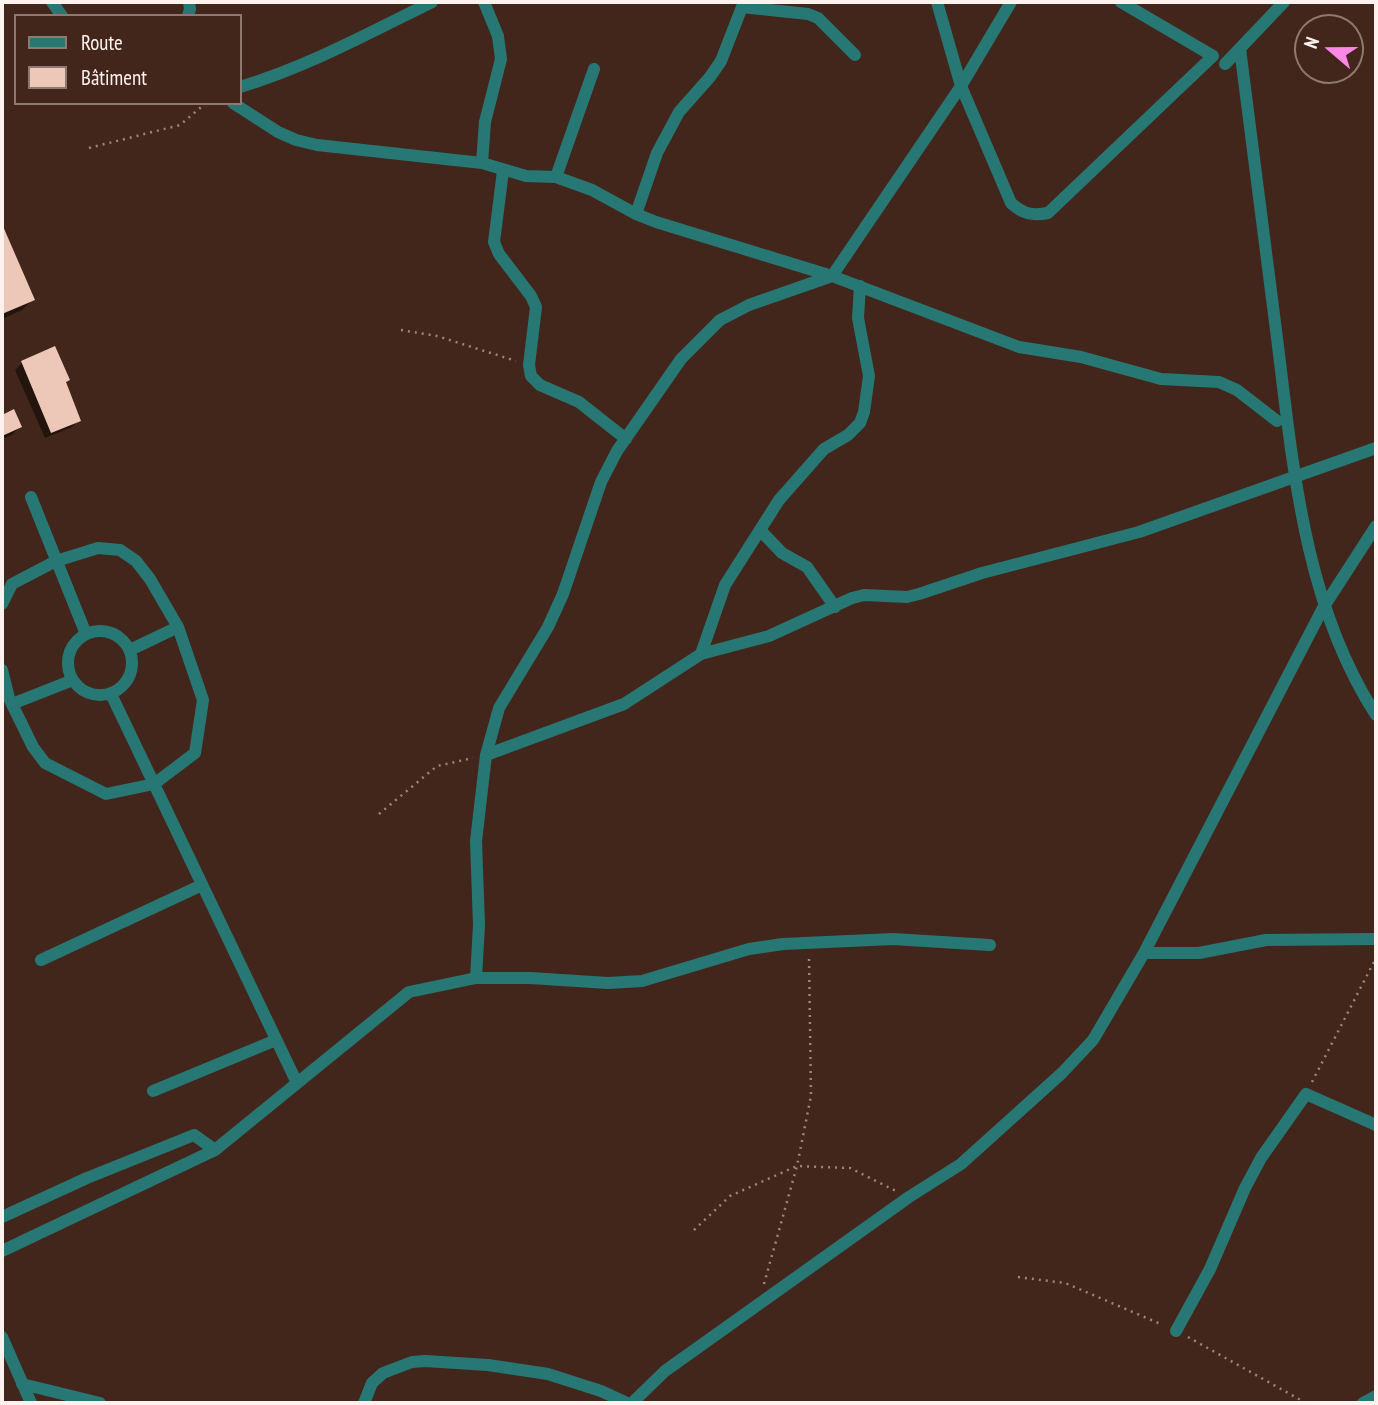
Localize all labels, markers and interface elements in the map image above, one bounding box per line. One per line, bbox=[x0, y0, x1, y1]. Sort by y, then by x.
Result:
legend bbox=[14, 14, 242, 105]
north arrow bbox=[1294, 14, 1364, 84]
text: Route bbox=[81, 29, 123, 56]
text: N bbox=[1298, 34, 1324, 51]
text: Bâtiment bbox=[81, 64, 147, 91]

